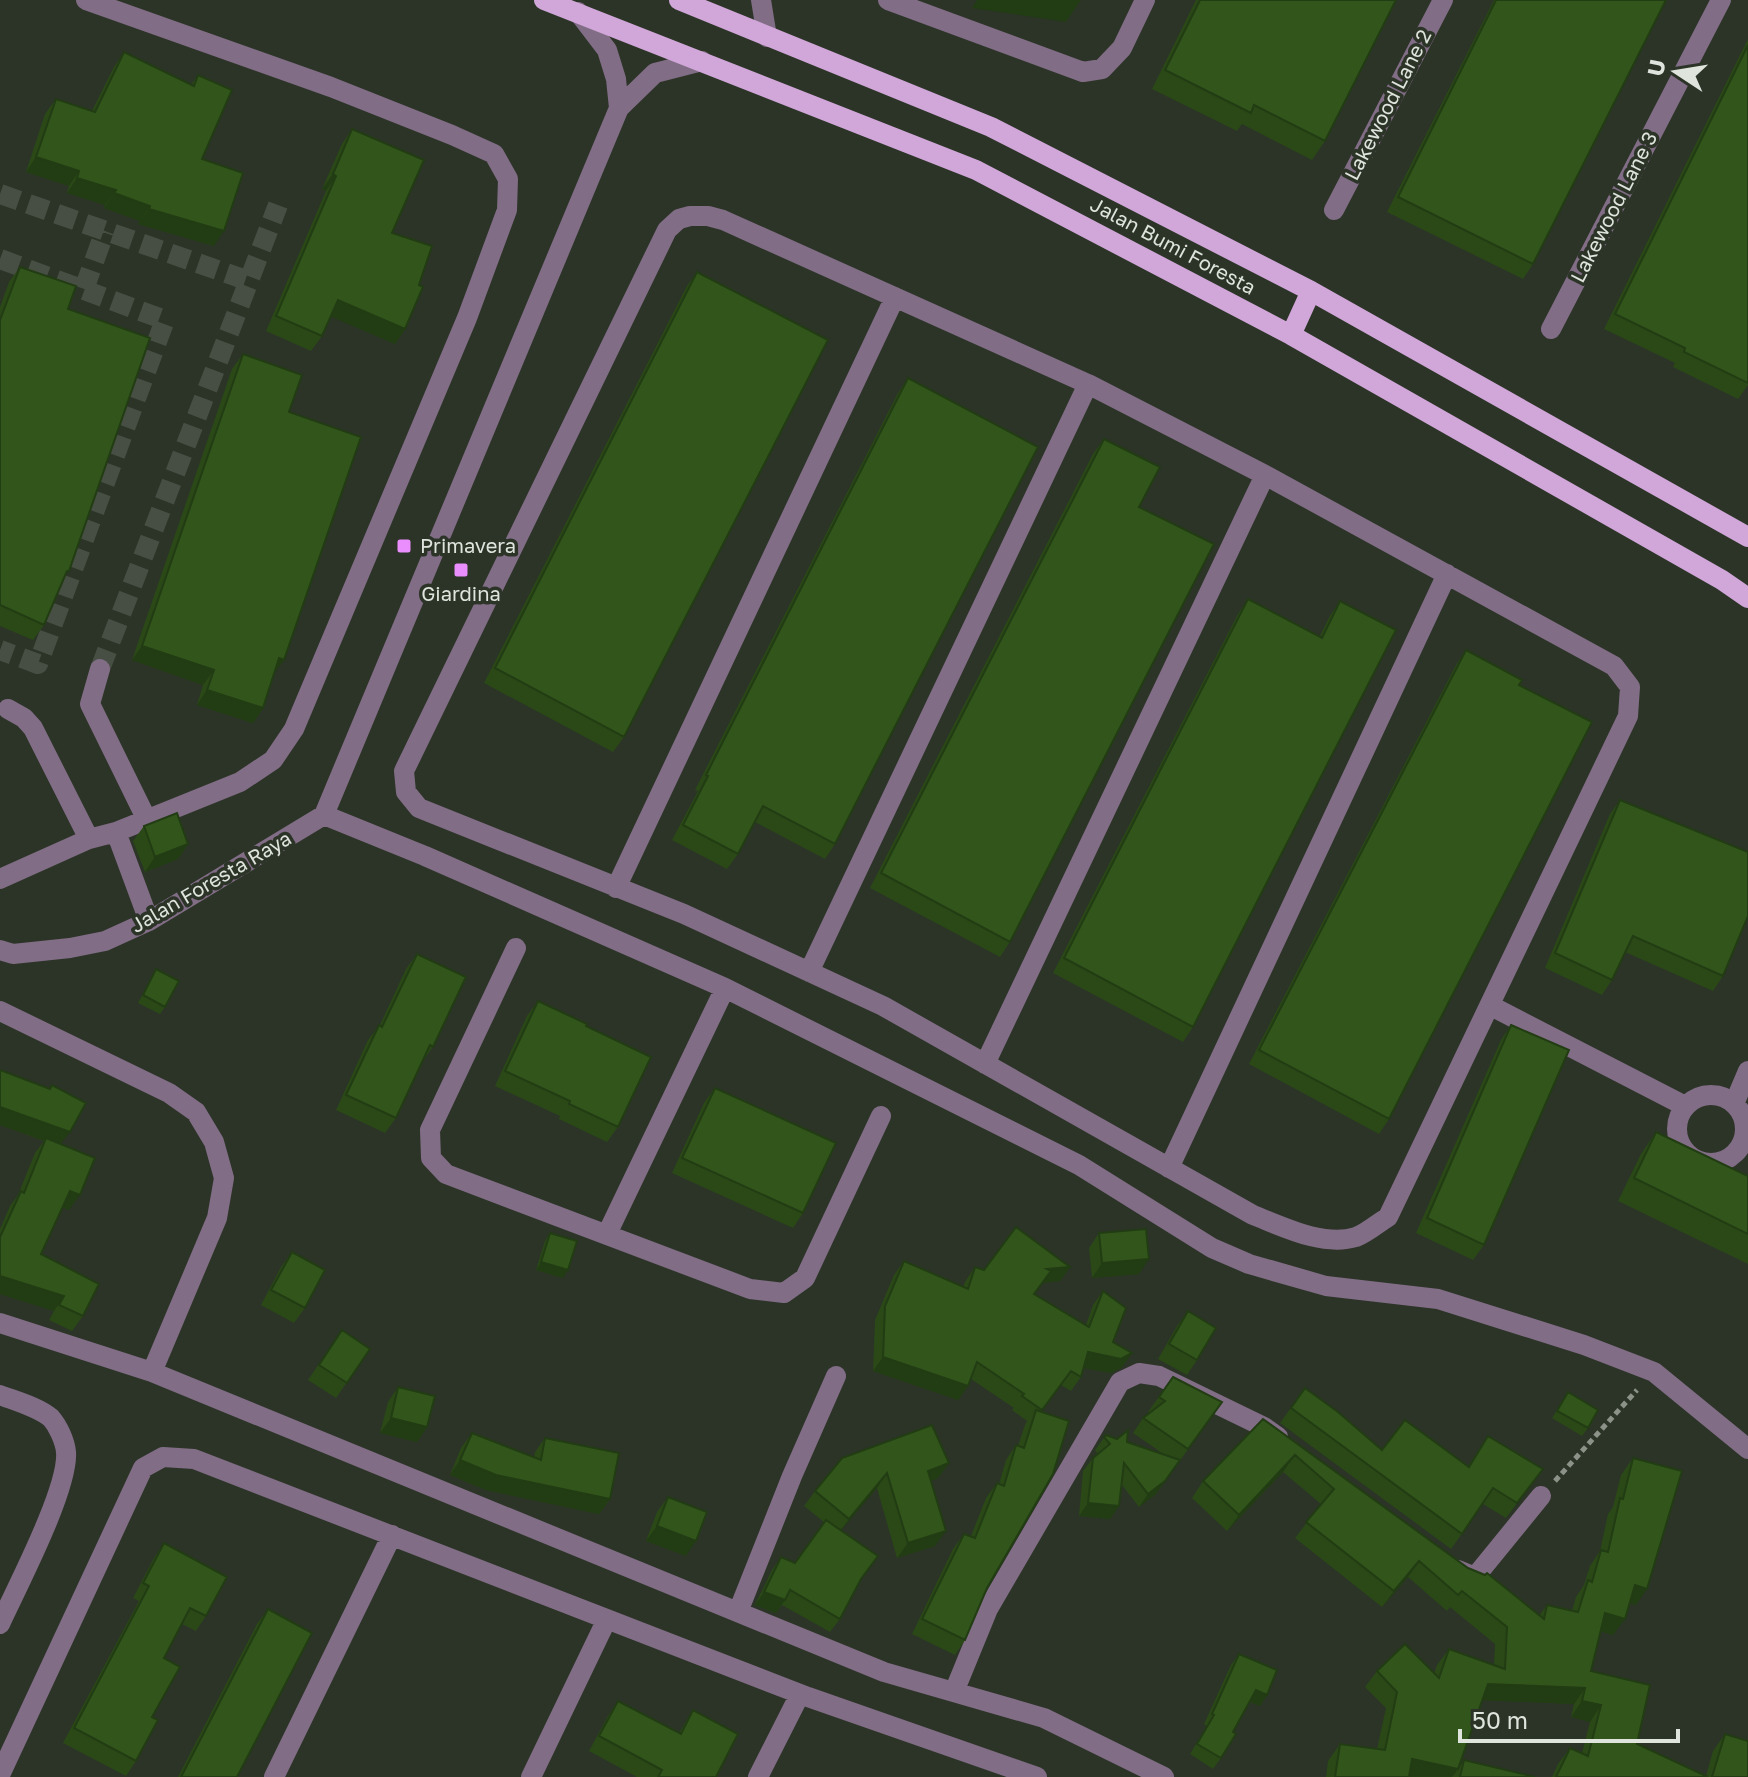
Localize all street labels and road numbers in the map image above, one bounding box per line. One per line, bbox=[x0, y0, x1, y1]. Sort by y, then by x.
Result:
street label: Lakewood Lane 2 bbox=[1339, 25, 1435, 184]
street label: Lakewood Lane 3 bbox=[1565, 127, 1661, 286]
street label: Jalan Bumi Foresta bbox=[1087, 191, 1260, 299]
street label: Jalan Foresta Raya bbox=[126, 825, 295, 937]

